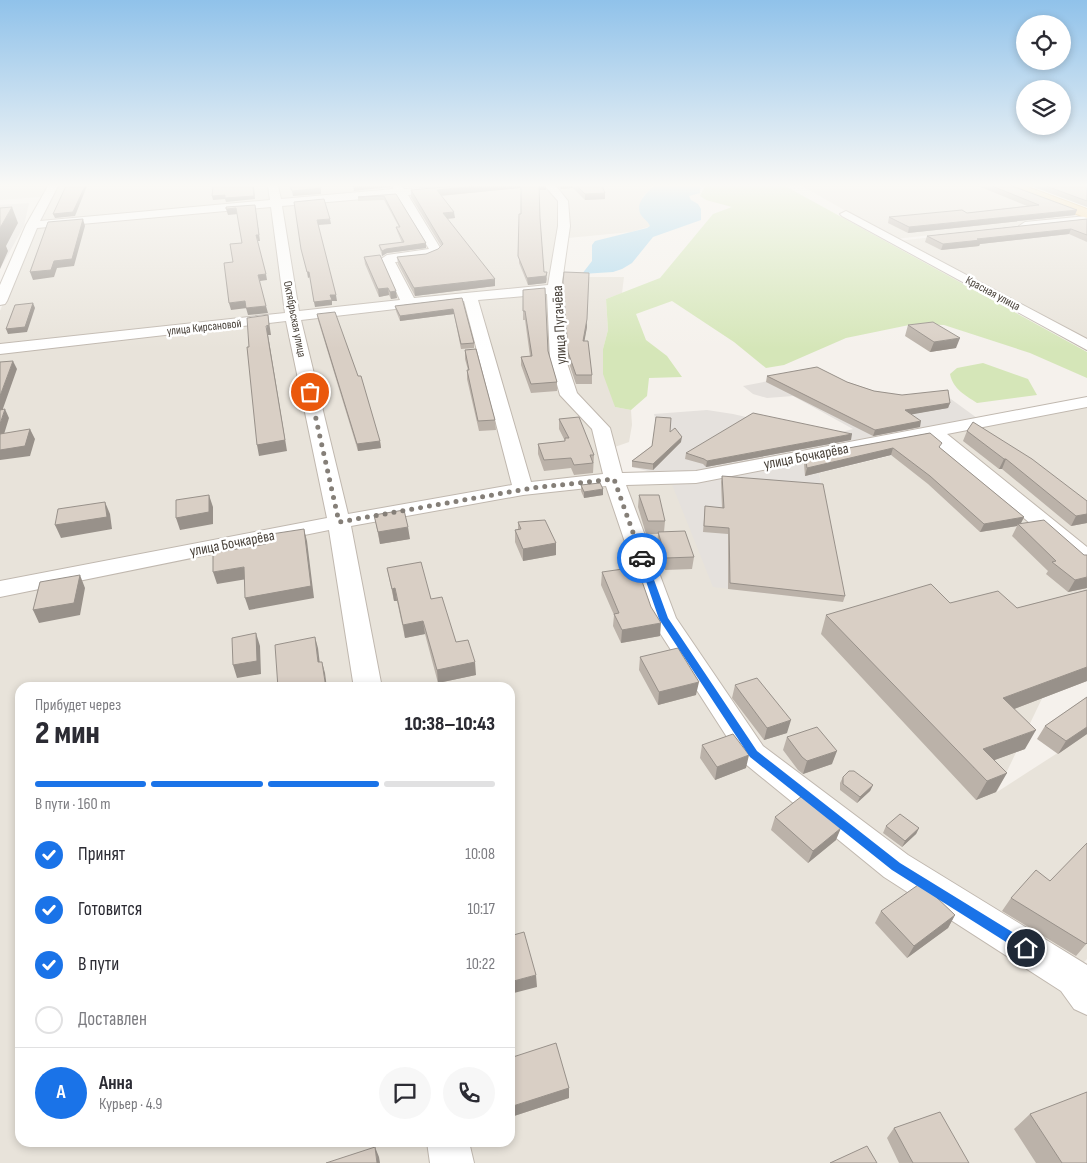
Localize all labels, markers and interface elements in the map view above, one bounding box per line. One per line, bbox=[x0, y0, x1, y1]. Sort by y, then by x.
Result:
map controls bbox=[1016, 15, 1071, 135]
button: locate bbox=[1016, 15, 1071, 70]
button: layers bbox=[1016, 80, 1071, 135]
street label: Красная улица bbox=[963, 273, 1023, 314]
street label: Октябрьская улица bbox=[280, 280, 309, 359]
street label: улица Пугачёва bbox=[548, 285, 571, 365]
street label: улица Кирсановой bbox=[166, 316, 242, 339]
pin bbox=[289, 371, 331, 413]
icon: bag bbox=[296, 378, 324, 406]
street label: улица Бочкарёва bbox=[762, 439, 850, 474]
street label: улица Бочкарёва bbox=[188, 526, 276, 561]
courier bbox=[617, 533, 667, 583]
icon: car bbox=[628, 544, 656, 572]
text: Прибудет через bbox=[35, 696, 121, 715]
text: 10:38–10:43 bbox=[405, 713, 495, 736]
text: 2 мин bbox=[35, 714, 100, 753]
text: В пути · 160 m bbox=[35, 795, 110, 814]
icon: check bbox=[35, 841, 63, 869]
text: Принят bbox=[78, 843, 125, 866]
text: 10:08 bbox=[465, 845, 495, 864]
icon: check bbox=[35, 896, 63, 924]
text: Готовится bbox=[78, 898, 142, 921]
text: 10:17 bbox=[467, 900, 495, 919]
pin bbox=[1005, 927, 1047, 969]
icon: home bbox=[1012, 934, 1040, 962]
icon: check bbox=[35, 951, 63, 979]
text: В пути bbox=[78, 953, 119, 976]
text: 10:22 bbox=[466, 955, 495, 974]
text: Доставлен bbox=[78, 1008, 147, 1031]
button: chat bbox=[379, 1067, 431, 1119]
button: phone bbox=[443, 1067, 495, 1119]
text: Анна bbox=[99, 1072, 133, 1095]
text: А bbox=[56, 1081, 66, 1104]
text: Курьер · 4.9 bbox=[99, 1095, 162, 1114]

